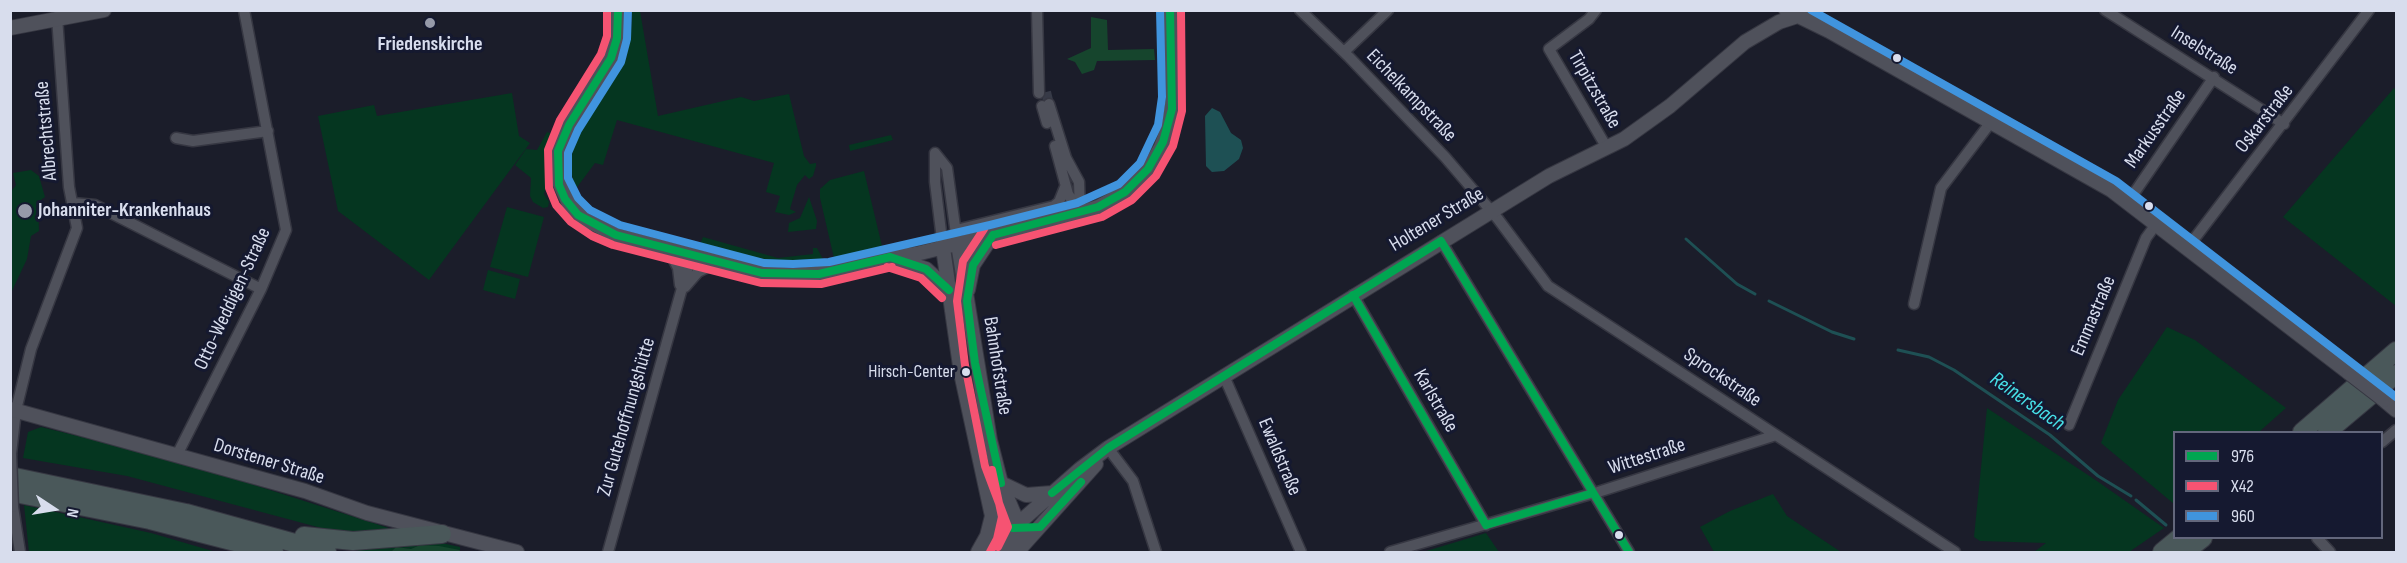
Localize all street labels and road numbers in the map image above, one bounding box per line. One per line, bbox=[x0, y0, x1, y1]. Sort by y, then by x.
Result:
street label: Inselstraße bbox=[2166, 21, 2242, 81]
street label: Eichelkampstraße bbox=[1361, 45, 1461, 147]
street label: Tirpitzstraße bbox=[1562, 47, 1626, 133]
street label: Albrechtstraße bbox=[31, 80, 63, 182]
street label: Oskarstraße bbox=[2231, 80, 2299, 158]
street label: Markusstraße bbox=[2120, 85, 2192, 173]
street label: Holtener Straße bbox=[1385, 182, 1489, 258]
street label: Otto-Weddigen-Straße bbox=[190, 224, 276, 374]
street label: Emmastraße bbox=[2066, 272, 2122, 360]
street label: Bahnhofstraße bbox=[977, 315, 1017, 417]
street label: Zur Gutehoffnungshütte bbox=[593, 335, 661, 499]
street label: Sprockstraße bbox=[1678, 343, 1766, 413]
street label: Karlstraße bbox=[1407, 365, 1463, 437]
street label: Ewaldstraße bbox=[1252, 415, 1306, 499]
street label: Wittestraße bbox=[1605, 433, 1689, 481]
street label: Dorstener Straße bbox=[211, 434, 327, 490]

